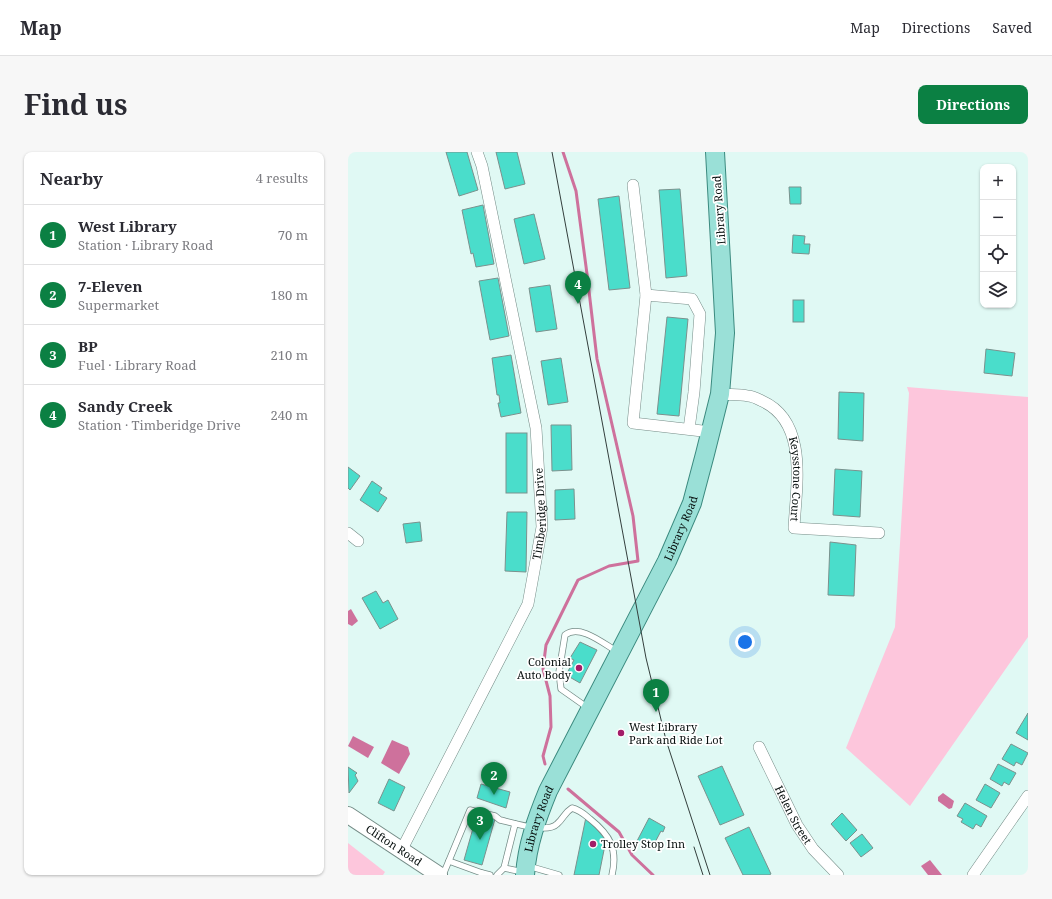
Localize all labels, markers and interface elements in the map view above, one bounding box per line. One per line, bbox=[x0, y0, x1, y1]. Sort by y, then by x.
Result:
text: Map bbox=[20, 15, 62, 41]
text: Map bbox=[850, 18, 880, 37]
text: Directions bbox=[902, 18, 970, 37]
text: Saved bbox=[992, 18, 1032, 37]
text: Find us bbox=[24, 85, 128, 123]
button: Directions bbox=[918, 85, 1028, 124]
map controls bbox=[980, 164, 1016, 308]
button: + bbox=[980, 164, 1016, 200]
text: Nearby bbox=[40, 167, 103, 190]
text: 4 results bbox=[256, 169, 308, 187]
street label: Library Road bbox=[709, 175, 728, 245]
button: − bbox=[980, 200, 1016, 236]
text: West Library bbox=[78, 216, 177, 236]
text: 1 bbox=[49, 226, 57, 244]
text: 70 m bbox=[278, 226, 308, 244]
text: Station · Library Road bbox=[78, 236, 213, 254]
button: locate bbox=[980, 236, 1016, 272]
pin: 4 bbox=[565, 271, 591, 304]
button: layers bbox=[980, 272, 1016, 308]
text: 7-Eleven bbox=[78, 276, 142, 296]
text: 2 bbox=[49, 286, 57, 304]
text: 180 m bbox=[271, 286, 308, 304]
text: Supermarket bbox=[78, 296, 159, 314]
text: BP bbox=[78, 336, 98, 356]
text: 3 bbox=[49, 346, 57, 364]
text: 210 m bbox=[271, 346, 308, 364]
text: Fuel · Library Road bbox=[78, 356, 197, 374]
text: Sandy Creek bbox=[78, 396, 173, 416]
text: 4 bbox=[49, 406, 57, 424]
text: 240 m bbox=[271, 406, 308, 424]
text: Station · Timberidge Drive bbox=[78, 416, 241, 434]
street label: Keysstone Court bbox=[786, 435, 805, 522]
street label: Timberidge Drive bbox=[528, 467, 549, 561]
street label: Library Road bbox=[660, 494, 701, 563]
your location bbox=[735, 632, 755, 652]
place label: Colonial Auto Body bbox=[517, 654, 572, 682]
marker: Colonial Auto Body bbox=[574, 663, 584, 673]
pin: 1 bbox=[643, 679, 669, 712]
place label: West Library Park and Ride Lot bbox=[629, 719, 723, 747]
marker: West Library Park and Ride Lot bbox=[616, 728, 626, 738]
pin: 2 bbox=[481, 762, 507, 795]
street label: Library Road bbox=[520, 783, 557, 853]
street label: Helen Street bbox=[772, 783, 816, 847]
pin: 3 bbox=[467, 807, 493, 840]
street label: Clifton Road bbox=[363, 821, 425, 869]
place label: Trolley Stop Inn bbox=[601, 836, 685, 851]
marker: Trolley Stop Inn bbox=[588, 839, 598, 849]

